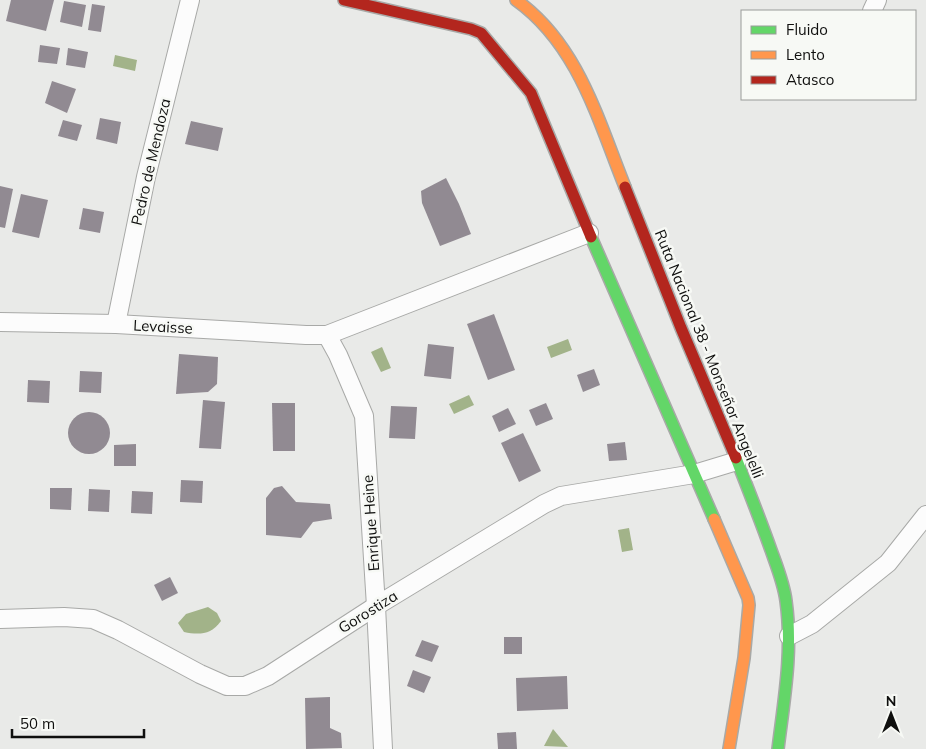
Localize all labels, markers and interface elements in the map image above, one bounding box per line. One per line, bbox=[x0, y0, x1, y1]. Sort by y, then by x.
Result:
legend bbox=[741, 10, 916, 100]
text: Fluido bbox=[786, 20, 828, 39]
text: Lento bbox=[786, 45, 825, 64]
text: Atasco bbox=[786, 70, 834, 89]
street label: Pedro de Mendoza bbox=[127, 97, 174, 227]
street label: Ruta Nacional 38 - Monseñor Angelelli bbox=[651, 227, 768, 481]
street label: Levaisse bbox=[133, 315, 193, 338]
street label: Enrique Heine bbox=[358, 474, 383, 572]
street label: Gorostiza bbox=[335, 586, 401, 637]
north arrow bbox=[866, 689, 916, 739]
text: N bbox=[886, 692, 896, 710]
scale bar bbox=[12, 706, 145, 738]
text: 50 m bbox=[20, 714, 55, 733]

